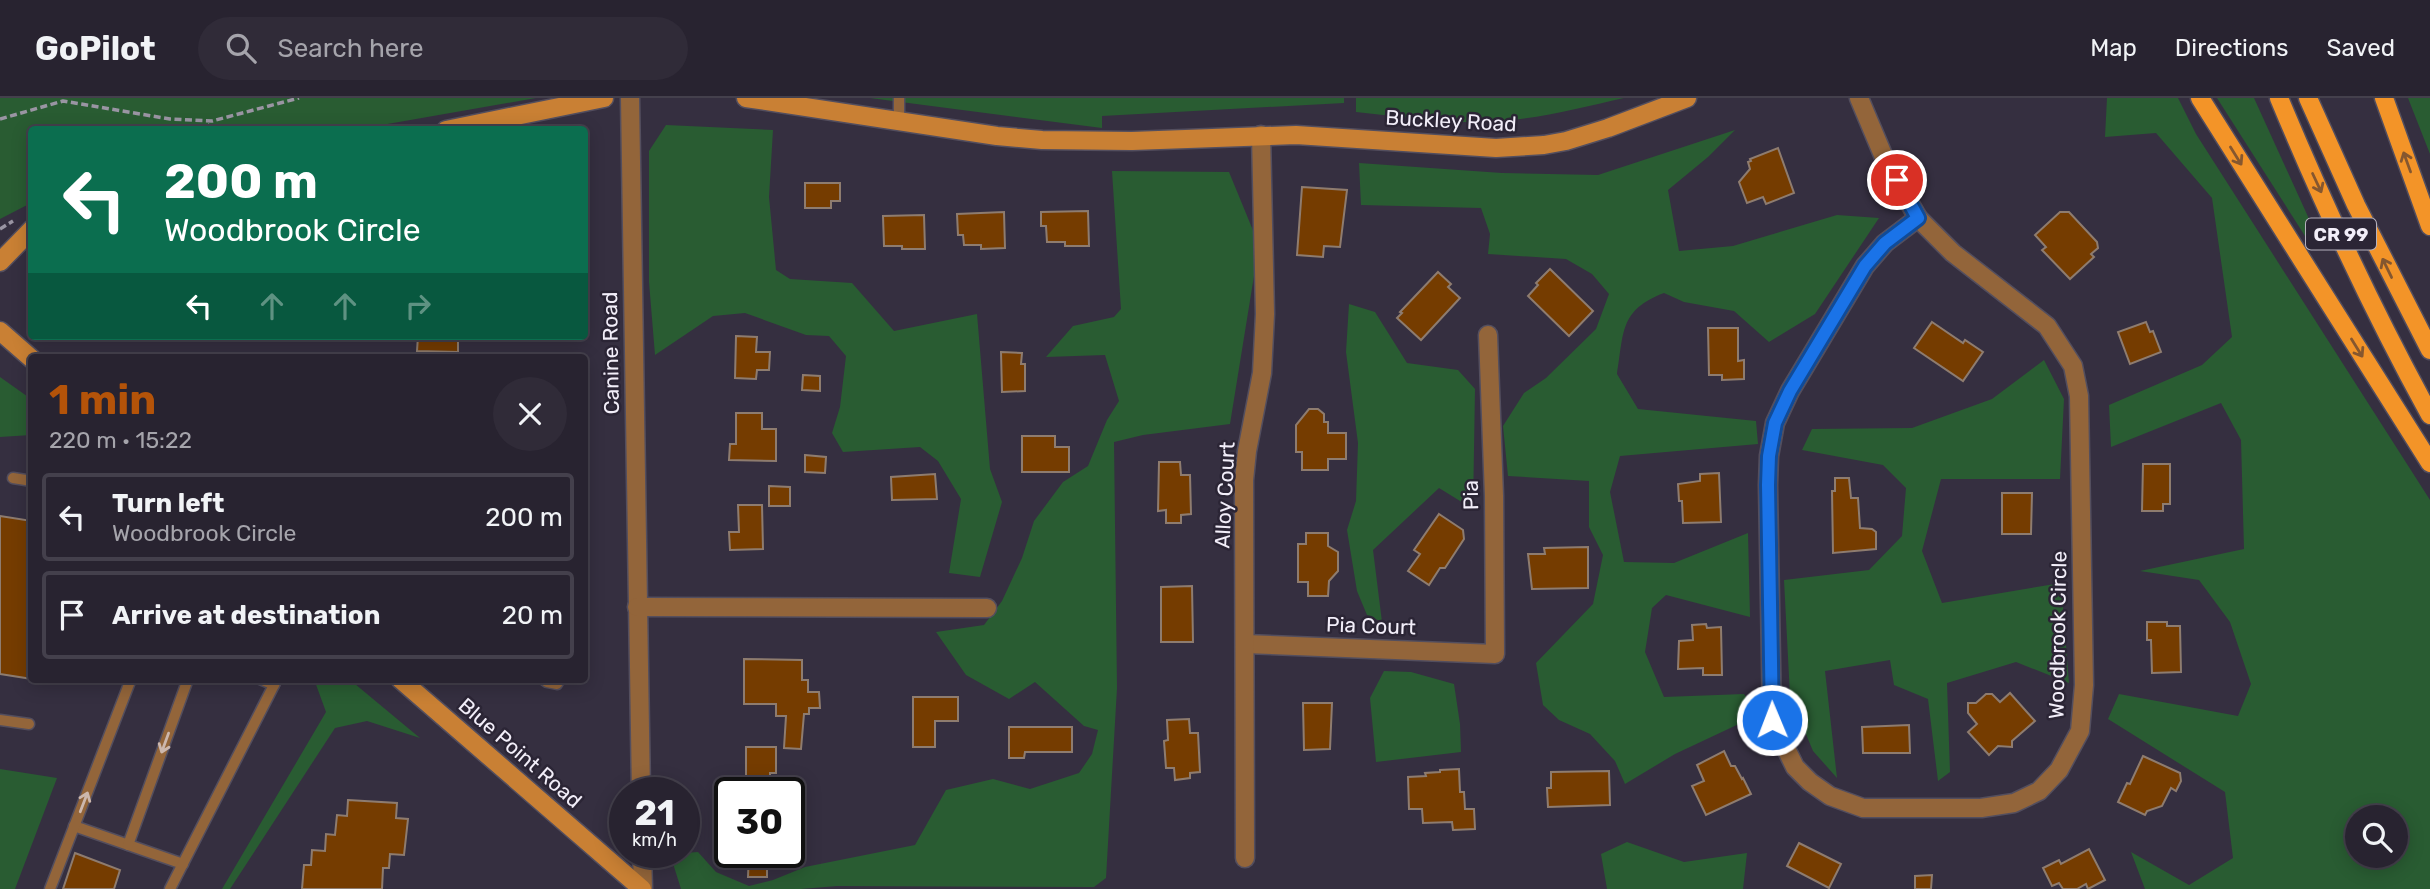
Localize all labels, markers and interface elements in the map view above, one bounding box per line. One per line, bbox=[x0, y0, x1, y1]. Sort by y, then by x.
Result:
search box bbox=[198, 17, 688, 80]
text: GoPilot bbox=[35, 29, 156, 68]
icon: search bbox=[222, 29, 260, 67]
text: Search here bbox=[278, 33, 423, 64]
text: Map bbox=[2090, 34, 2137, 62]
text: Directions bbox=[2175, 34, 2288, 62]
text: Saved bbox=[2326, 34, 2395, 62]
street label: Buckley Road bbox=[1385, 105, 1517, 136]
one-way arrow bbox=[2228, 146, 2243, 165]
pin bbox=[1867, 150, 1927, 210]
one-way arrow bbox=[2400, 151, 2412, 173]
text: 200 m bbox=[164, 152, 318, 210]
icon: left bbox=[49, 154, 140, 245]
icon: arrive bbox=[1878, 161, 1916, 199]
one-way arrow bbox=[2311, 172, 2324, 193]
text: Woodbrook Circle bbox=[164, 211, 421, 249]
road number: CR 99 bbox=[2306, 218, 2376, 250]
one-way arrow bbox=[2380, 258, 2394, 279]
icon: left bbox=[180, 287, 218, 325]
icon: ahead bbox=[253, 287, 291, 325]
icon: ahead bbox=[326, 287, 364, 325]
icon: right bbox=[399, 287, 437, 325]
street label: Canine Road bbox=[597, 291, 624, 415]
one-way arrow bbox=[2351, 338, 2365, 358]
text: 1 min bbox=[49, 375, 156, 425]
button: close bbox=[493, 377, 567, 451]
text: 220 m · 15:22 bbox=[49, 426, 192, 454]
street label: Alloy Court bbox=[1209, 441, 1240, 549]
street label: Pia bbox=[1458, 480, 1483, 510]
text: Turn left bbox=[112, 488, 224, 519]
icon: left bbox=[53, 498, 91, 536]
text: 200 m bbox=[485, 502, 563, 533]
text: Woodbrook Circle bbox=[112, 519, 296, 547]
street label: Woodbrook Circle bbox=[2044, 551, 2071, 719]
icon: arrive bbox=[53, 596, 91, 634]
text: Arrive at destination bbox=[112, 600, 380, 631]
text: 20 m bbox=[502, 600, 563, 631]
street label: Pia Court bbox=[1326, 611, 1417, 640]
position arrow bbox=[1735, 683, 1809, 757]
street label: Blue Point Road bbox=[454, 692, 587, 813]
one-way arrow bbox=[158, 732, 170, 754]
speed limit sign: 30 bbox=[714, 777, 805, 868]
one-way arrow bbox=[78, 792, 91, 814]
text: 21 bbox=[634, 792, 675, 834]
map controls bbox=[2345, 805, 2408, 868]
button: search bbox=[2345, 805, 2408, 868]
text: km/h bbox=[632, 829, 677, 851]

